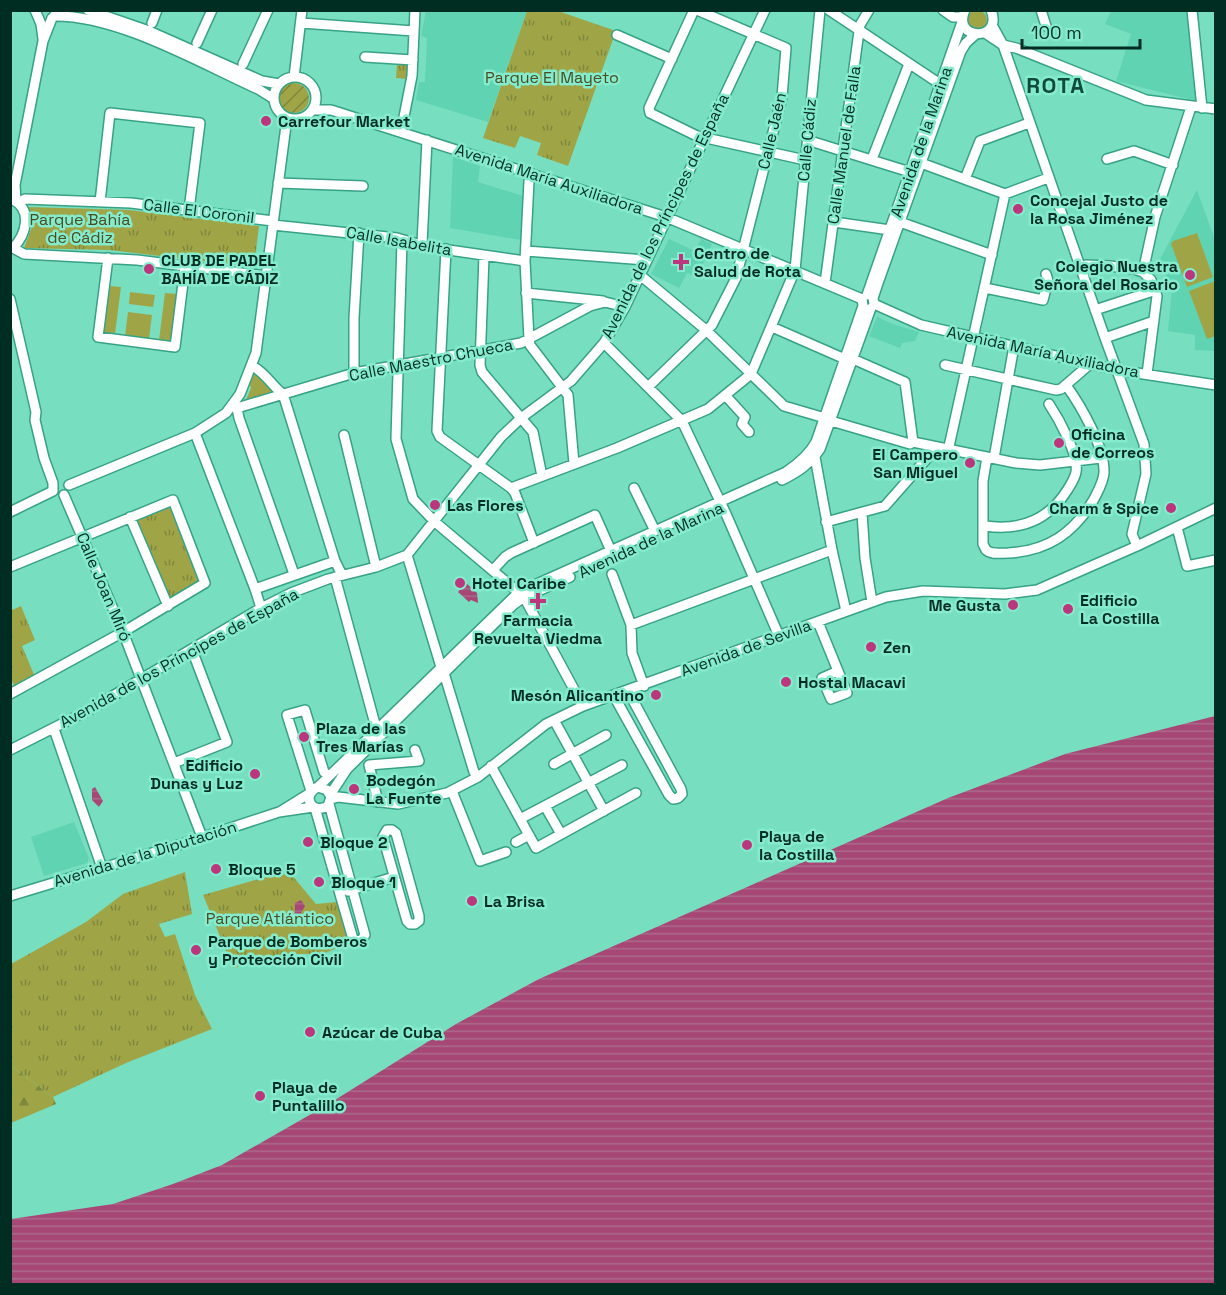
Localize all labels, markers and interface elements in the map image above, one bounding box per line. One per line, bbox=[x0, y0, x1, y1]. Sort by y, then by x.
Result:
scale bar bbox=[1022, 12, 1140, 50]
text: 100 m bbox=[1031, 21, 1082, 44]
street label: Avenida de la Marina bbox=[885, 64, 957, 220]
street label: Calle Manuel de Falla bbox=[822, 65, 866, 225]
park label: Parque El Mayeto bbox=[485, 67, 619, 88]
district label: ROTA bbox=[1026, 71, 1086, 99]
street label: Avenida de los Príncipes de España bbox=[596, 90, 734, 342]
street label: Calle Jaén bbox=[753, 91, 791, 171]
street label: Calle Cádiz bbox=[793, 98, 821, 182]
place label: Carrefour Market bbox=[278, 111, 410, 132]
marker: Carrefour Market bbox=[259, 114, 273, 128]
street label: Avenida María Auxiliadora bbox=[452, 139, 646, 219]
place label: Concejal Justo de la Rosa Jiménez bbox=[1030, 190, 1168, 229]
street label: Calle El Coronil bbox=[142, 194, 256, 228]
marker: Concejal Justo de la Rosa Jiménez bbox=[1011, 202, 1025, 216]
park label: Parque Bahía de Cádiz bbox=[30, 209, 130, 248]
street label: Calle Isabelita bbox=[345, 221, 453, 261]
place label: Centro de Salud de Rota bbox=[694, 243, 801, 282]
place label: CLUB DE PADEL BAHÍA DE CÁDIZ bbox=[161, 250, 278, 289]
marker: Centro de Salud de Rota bbox=[672, 253, 690, 271]
place label: Colegio Nuestra Señora del Rosario bbox=[1034, 256, 1178, 295]
marker: CLUB DE PADEL BAHÍA DE CÁDIZ bbox=[142, 262, 156, 276]
marker: Colegio Nuestra Señora del Rosario bbox=[1183, 268, 1197, 282]
street label: Avenida María Auxiliadora bbox=[945, 321, 1141, 383]
street label: Calle Maestro Chueca bbox=[347, 334, 515, 386]
place label: Oficina de Correos bbox=[1071, 424, 1154, 463]
marker: Oficina de Correos bbox=[1052, 436, 1066, 450]
place label: El Campero San Miguel bbox=[872, 444, 958, 483]
marker: El Campero San Miguel bbox=[963, 456, 977, 470]
place label: Las Flores bbox=[447, 495, 524, 516]
street label: Avenida de la Marina bbox=[575, 497, 727, 583]
marker: Las Flores bbox=[428, 498, 442, 512]
place label: Charm & Spice bbox=[1049, 498, 1159, 519]
marker: Charm & Spice bbox=[1164, 501, 1178, 515]
street label: Calle Joan Miró bbox=[72, 529, 136, 645]
place label: Hotel Caribe bbox=[472, 573, 566, 594]
marker: Hotel Caribe bbox=[453, 576, 467, 590]
street label: Avenida de los Príncipes de España bbox=[56, 583, 302, 733]
place label: Edificio La Costilla bbox=[1080, 590, 1160, 629]
marker: Farmacia Revuelta Viedma bbox=[531, 594, 545, 608]
place label: Me Gusta bbox=[928, 595, 1001, 616]
marker: Me Gusta bbox=[1006, 598, 1020, 612]
marker: Edificio La Costilla bbox=[1061, 602, 1075, 616]
place label: Farmacia Revuelta Viedma bbox=[474, 610, 602, 649]
street label: Avenida de Sevilla bbox=[678, 615, 814, 681]
place label: Zen bbox=[883, 637, 911, 658]
marker: Zen bbox=[864, 640, 878, 654]
place label: Hostal Macavi bbox=[798, 672, 906, 693]
marker: Hostal Macavi bbox=[779, 675, 793, 689]
place label: Mesón Alicantino bbox=[511, 685, 644, 706]
marker: Mesón Alicantino bbox=[649, 688, 663, 702]
place label: Plaza de las Tres Marías bbox=[316, 718, 406, 757]
marker: Plaza de las Tres Marías bbox=[297, 730, 311, 744]
place label: Edificio Dunas y Luz bbox=[150, 755, 243, 794]
marker: Edificio Dunas y Luz bbox=[248, 767, 262, 781]
place label: Bodegón La Fuente bbox=[366, 770, 442, 809]
marker: Bodegón La Fuente bbox=[347, 782, 361, 796]
street label: Avenida de la Diputación bbox=[51, 816, 239, 892]
place label: Playa de la Costilla bbox=[759, 826, 834, 865]
place label: Bloque 2 bbox=[320, 832, 388, 853]
marker: Bloque 2 bbox=[301, 835, 315, 849]
marker: Playa de la Costilla bbox=[740, 838, 754, 852]
place label: Bloque 5 bbox=[228, 859, 296, 880]
marker: Bloque 5 bbox=[209, 862, 223, 876]
place label: Bloque 1 bbox=[331, 872, 396, 893]
marker: Bloque 1 bbox=[312, 875, 326, 889]
place label: La Brisa bbox=[484, 891, 545, 912]
marker: La Brisa bbox=[465, 894, 479, 908]
park label: Parque Atlántico bbox=[206, 908, 334, 929]
place label: Parque de Bomberos y Protección Civil bbox=[208, 931, 367, 970]
marker: Parque de Bomberos y Protección Civil bbox=[189, 943, 203, 957]
place label: Azúcar de Cuba bbox=[322, 1022, 442, 1043]
marker: Azúcar de Cuba bbox=[303, 1025, 317, 1039]
place label: Playa de Puntalillo bbox=[272, 1077, 345, 1116]
marker: Playa de Puntalillo bbox=[253, 1089, 267, 1103]

